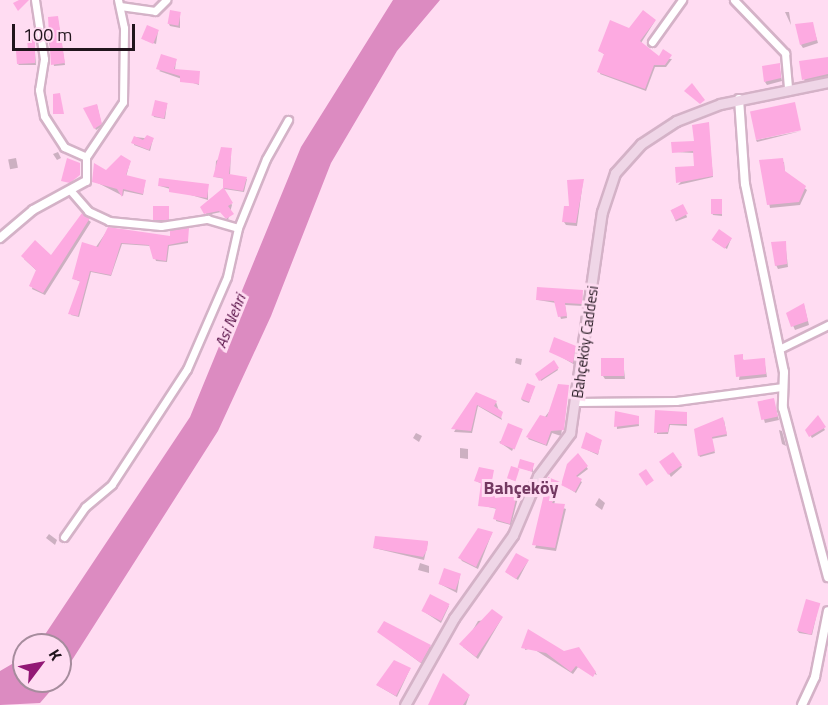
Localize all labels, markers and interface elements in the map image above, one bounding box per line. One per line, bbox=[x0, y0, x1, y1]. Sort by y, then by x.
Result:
scale bar bbox=[15, 12, 138, 50]
text: 100 m bbox=[23, 21, 72, 48]
street label: Bahçeköy Caddesi bbox=[568, 285, 602, 399]
water label: Asi Nehri bbox=[211, 291, 249, 351]
district label: Bahçeköy bbox=[484, 477, 558, 499]
north arrow bbox=[12, 633, 72, 693]
text: K bbox=[43, 644, 68, 665]

